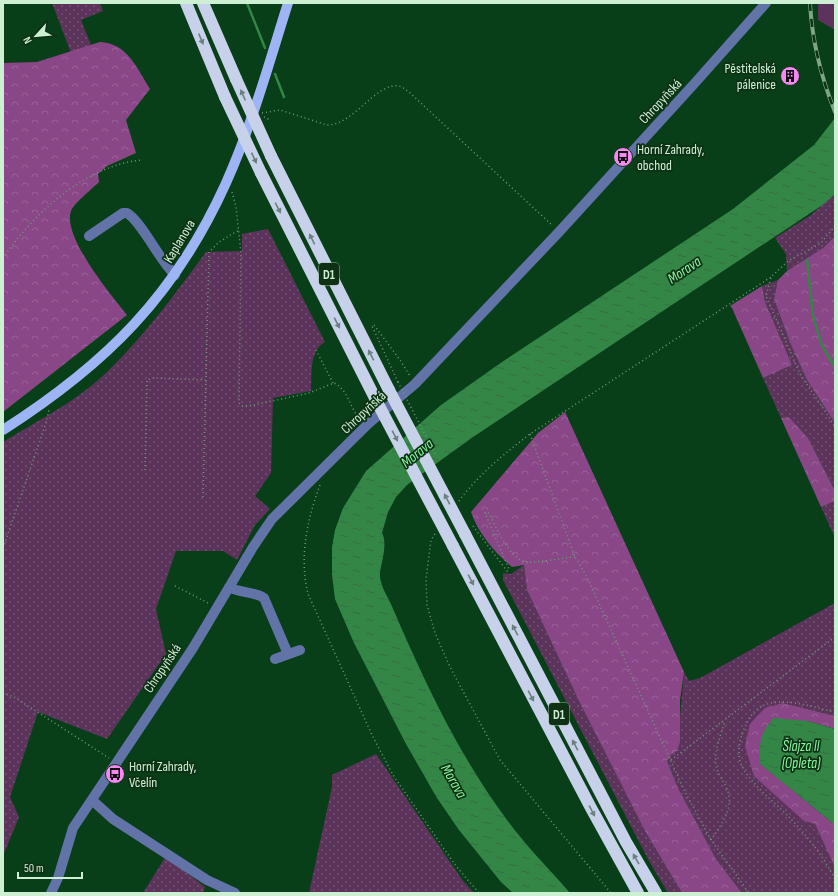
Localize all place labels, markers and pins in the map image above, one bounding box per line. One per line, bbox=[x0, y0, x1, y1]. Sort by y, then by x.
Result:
place label: Pěstitelská pálenice bbox=[724, 60, 776, 93]
building icon: Pěstitelská pálenice bbox=[779, 65, 801, 87]
place label: Horní Zahrady, obchod bbox=[637, 141, 705, 174]
bus stop icon: Horní Zahrady, obchod bbox=[612, 146, 634, 168]
place label: Horní Zahrady, Včelín bbox=[129, 758, 197, 791]
bus stop icon: Horní Zahrady, Včelín bbox=[104, 763, 126, 785]

